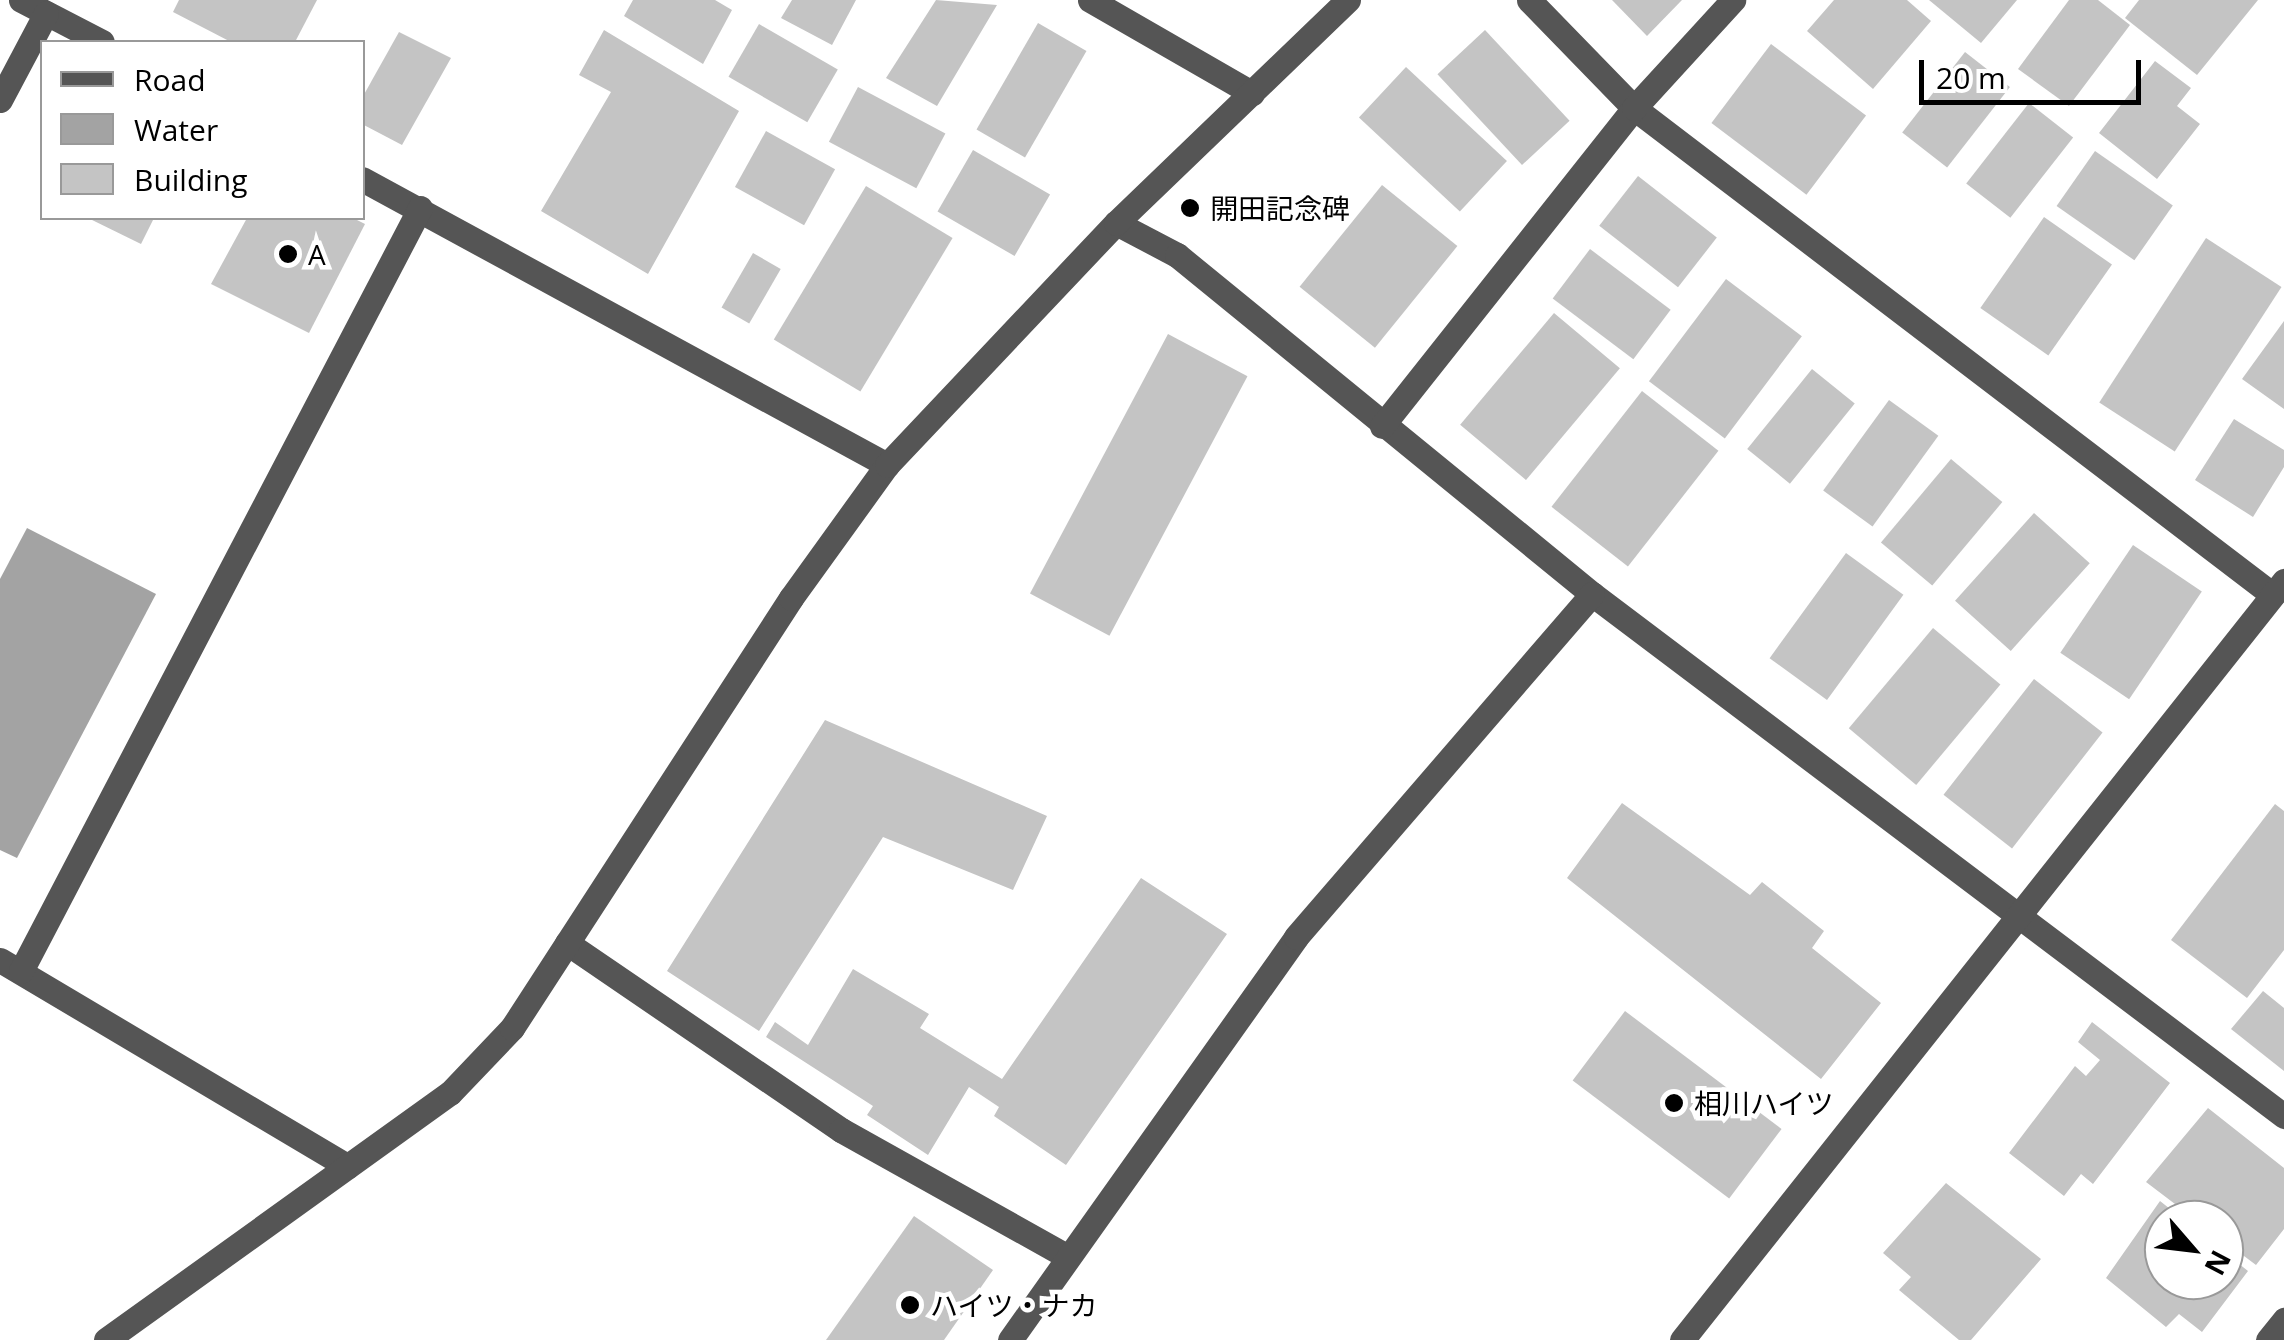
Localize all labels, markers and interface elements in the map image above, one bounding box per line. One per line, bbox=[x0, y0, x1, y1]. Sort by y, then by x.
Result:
legend bbox=[40, 40, 365, 220]
scale bar bbox=[1924, 40, 2146, 102]
text: 20 m bbox=[1936, 57, 2006, 98]
text: Road bbox=[134, 59, 206, 100]
text: Water bbox=[134, 109, 218, 150]
text: Building bbox=[134, 159, 248, 200]
place label: 開田記念碑 bbox=[1210, 191, 1350, 225]
marker: 開田記念碑 bbox=[1179, 197, 1201, 219]
place label: A bbox=[308, 237, 326, 271]
marker: A bbox=[277, 243, 299, 265]
place label: 相川ハイツ bbox=[1694, 1086, 1834, 1120]
marker: 相川ハイツ bbox=[1663, 1092, 1685, 1114]
north arrow bbox=[2144, 1200, 2244, 1300]
text: N bbox=[2197, 1244, 2241, 1282]
place label: ハイツ・ナカ bbox=[930, 1288, 1098, 1322]
marker: ハイツ・ナカ bbox=[899, 1294, 921, 1316]

